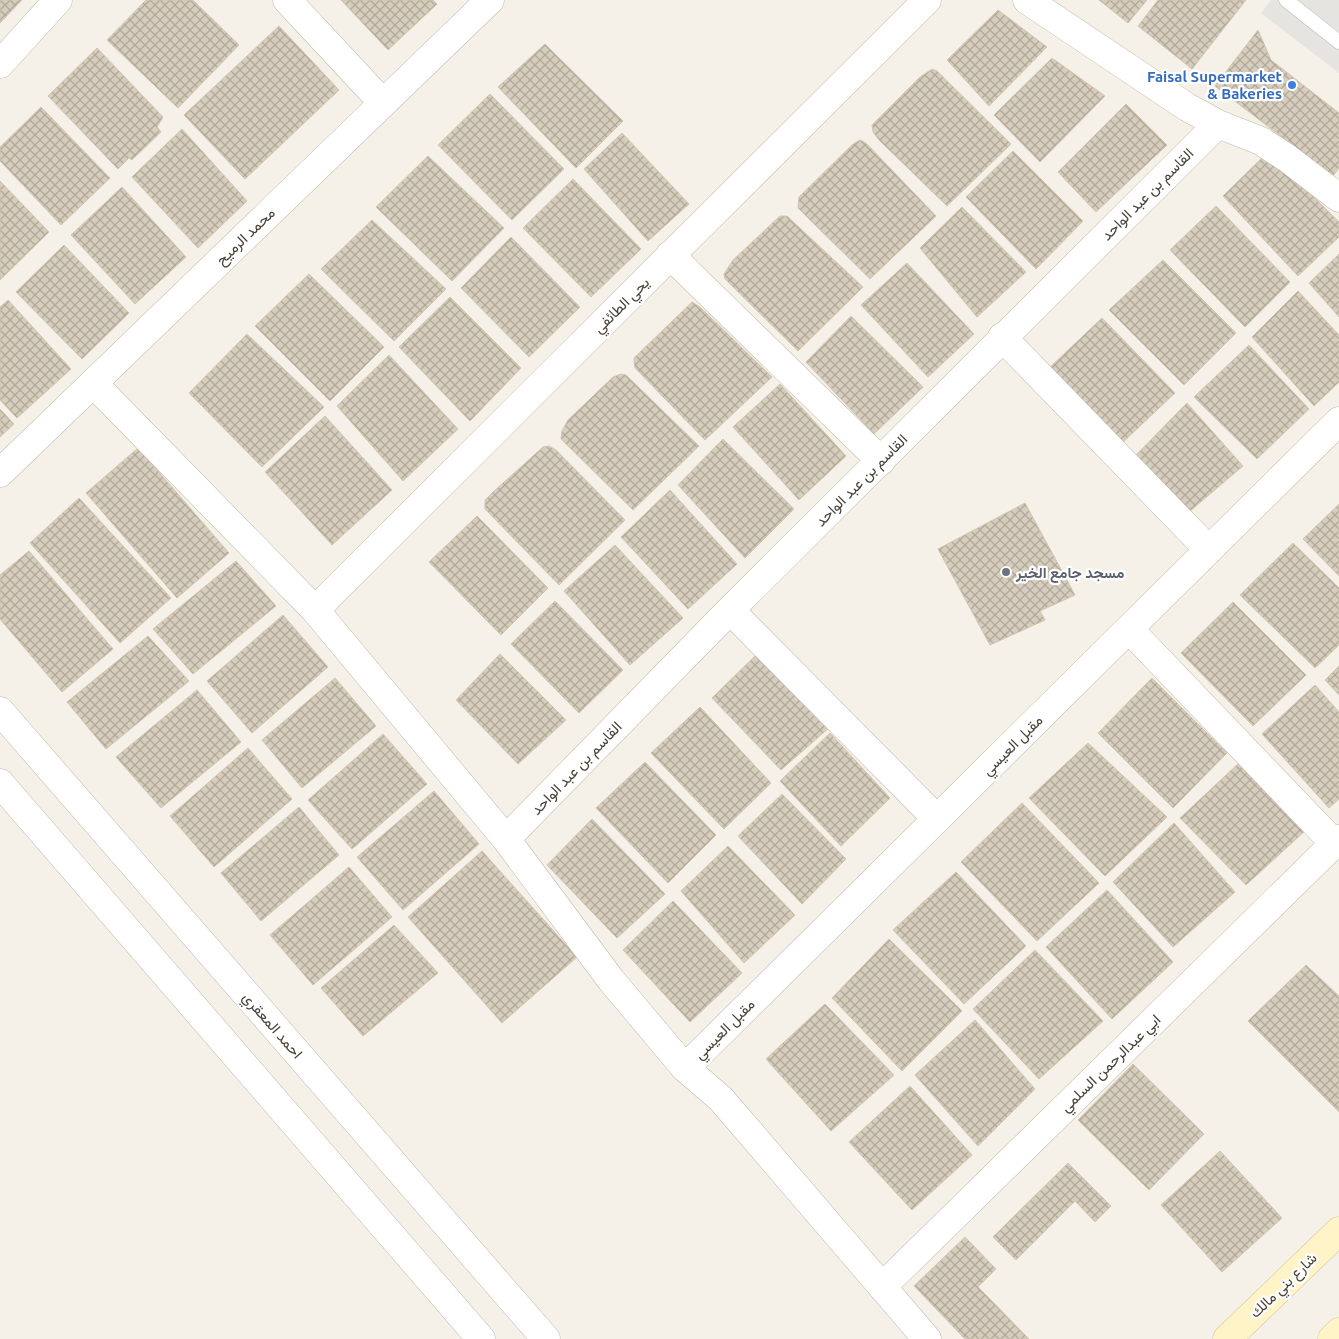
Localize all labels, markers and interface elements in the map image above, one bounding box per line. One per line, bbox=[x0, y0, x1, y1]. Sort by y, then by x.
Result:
place label: Faisal Supermarket & Bakeries bbox=[1147, 68, 1283, 102]
marker: Faisal Supermarket & Bakeries bbox=[1286, 79, 1298, 91]
street label: القاسم بن عبد الواحد bbox=[1097, 144, 1198, 245]
street label: محمد الرميح bbox=[212, 204, 280, 270]
street label: يحي الطائفي bbox=[590, 274, 656, 340]
street label: القاسم بن عبد الواحد bbox=[811, 430, 912, 531]
place label: مسجد جامع الخير bbox=[1015, 564, 1124, 583]
marker: مسجد جامع الخير bbox=[1000, 566, 1012, 578]
street label: مقبل العيسي bbox=[978, 711, 1049, 782]
street label: القاسم بن عبد الواحد bbox=[527, 718, 626, 820]
street label: احمد المعقري bbox=[236, 988, 306, 1065]
street label: مقبل العيسي bbox=[690, 995, 761, 1066]
street label: ابي عبدالرحمن السلمي bbox=[1056, 1011, 1167, 1119]
street label: شارع بني مالك bbox=[1246, 1249, 1323, 1325]

